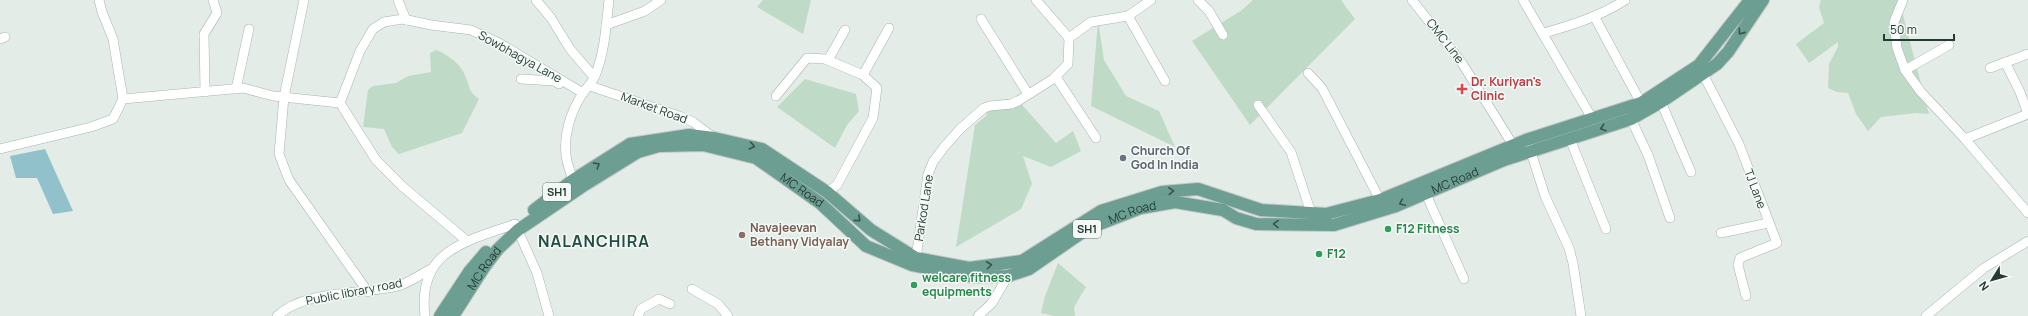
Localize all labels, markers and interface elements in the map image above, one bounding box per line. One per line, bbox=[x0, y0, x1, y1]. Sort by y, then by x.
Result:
street label: CMC Line bbox=[1422, 15, 1468, 67]
scale bar bbox=[1884, 16, 1954, 42]
text: 50 m bbox=[1890, 21, 1917, 38]
street label: Sowbhagya Lane bbox=[475, 26, 565, 87]
one-way arrow bbox=[1738, 28, 1746, 35]
place label: Dr. Kuriyan's Clinic bbox=[1471, 73, 1542, 104]
marker: Dr. Kuriyan's Clinic bbox=[1456, 83, 1468, 95]
street label: Market Road bbox=[619, 88, 690, 127]
one-way arrow bbox=[1599, 123, 1606, 132]
one-way arrow bbox=[749, 142, 755, 150]
place label: Church Of God In India bbox=[1131, 142, 1199, 173]
marker: Church Of God In India bbox=[1118, 153, 1128, 163]
one-way arrow bbox=[593, 162, 600, 169]
street label: MC Road bbox=[1429, 163, 1481, 198]
street label: TJ Lane bbox=[1740, 167, 1771, 211]
street label: MC Road bbox=[777, 169, 827, 211]
street label: Parkod Lane bbox=[910, 173, 937, 242]
road number: SH1 bbox=[543, 183, 571, 201]
one-way arrow bbox=[1168, 187, 1174, 195]
street label: MC Road bbox=[1106, 196, 1157, 228]
one-way arrow bbox=[1399, 198, 1406, 206]
one-way arrow bbox=[853, 215, 861, 222]
place label: Navajeevan Bethany Vidyalay bbox=[750, 219, 849, 250]
road number: SH1 bbox=[1073, 220, 1101, 238]
one-way arrow bbox=[1273, 220, 1279, 228]
place label: F12 Fitness bbox=[1396, 220, 1460, 237]
marker: F12 Fitness bbox=[1383, 224, 1393, 234]
district label: NALANCHIRA bbox=[538, 230, 650, 252]
marker: Navajeevan Bethany Vidyalay bbox=[737, 230, 747, 240]
street label: MC Road bbox=[463, 243, 505, 293]
place label: F12 bbox=[1327, 245, 1346, 262]
marker: F12 bbox=[1314, 249, 1324, 259]
north arrow bbox=[1972, 260, 2012, 300]
one-way arrow bbox=[986, 261, 992, 270]
place label: welcare fitness equipments bbox=[922, 269, 1011, 300]
street label: Public library road bbox=[304, 274, 403, 309]
text: N bbox=[1975, 279, 1992, 294]
marker: welcare fitness equipments bbox=[909, 280, 919, 290]

